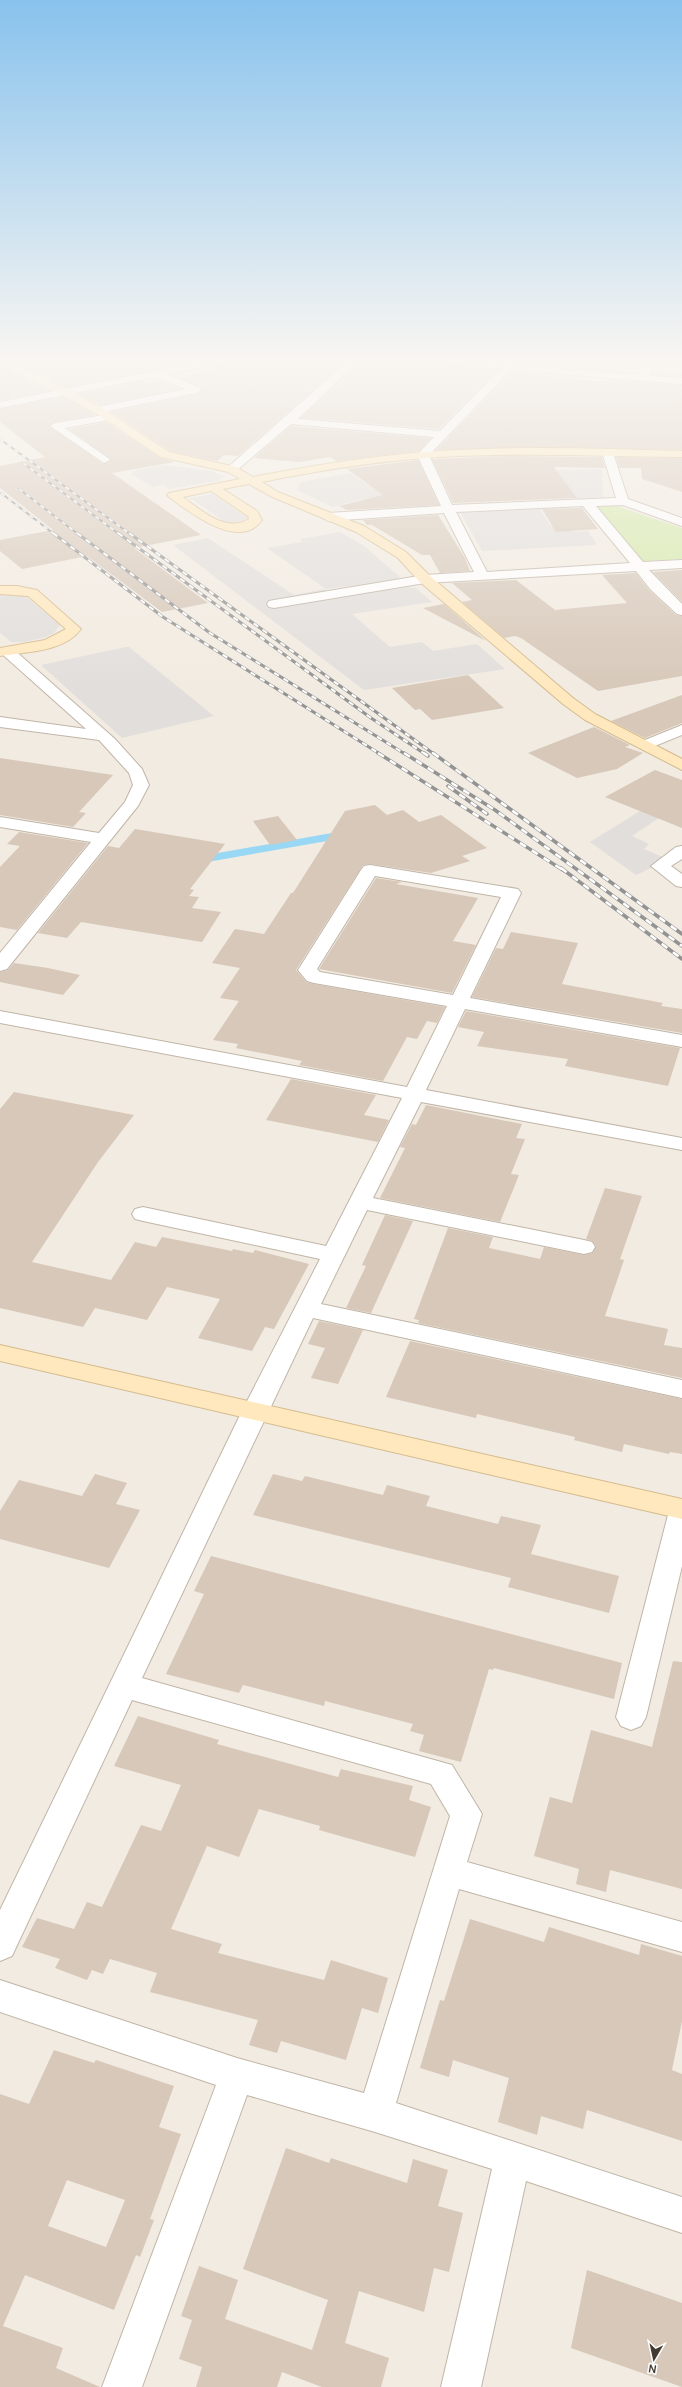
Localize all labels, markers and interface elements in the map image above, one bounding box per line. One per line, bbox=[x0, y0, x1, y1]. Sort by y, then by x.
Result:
north arrow bbox=[634, 2339, 674, 2379]
text: N bbox=[647, 2361, 657, 2377]

